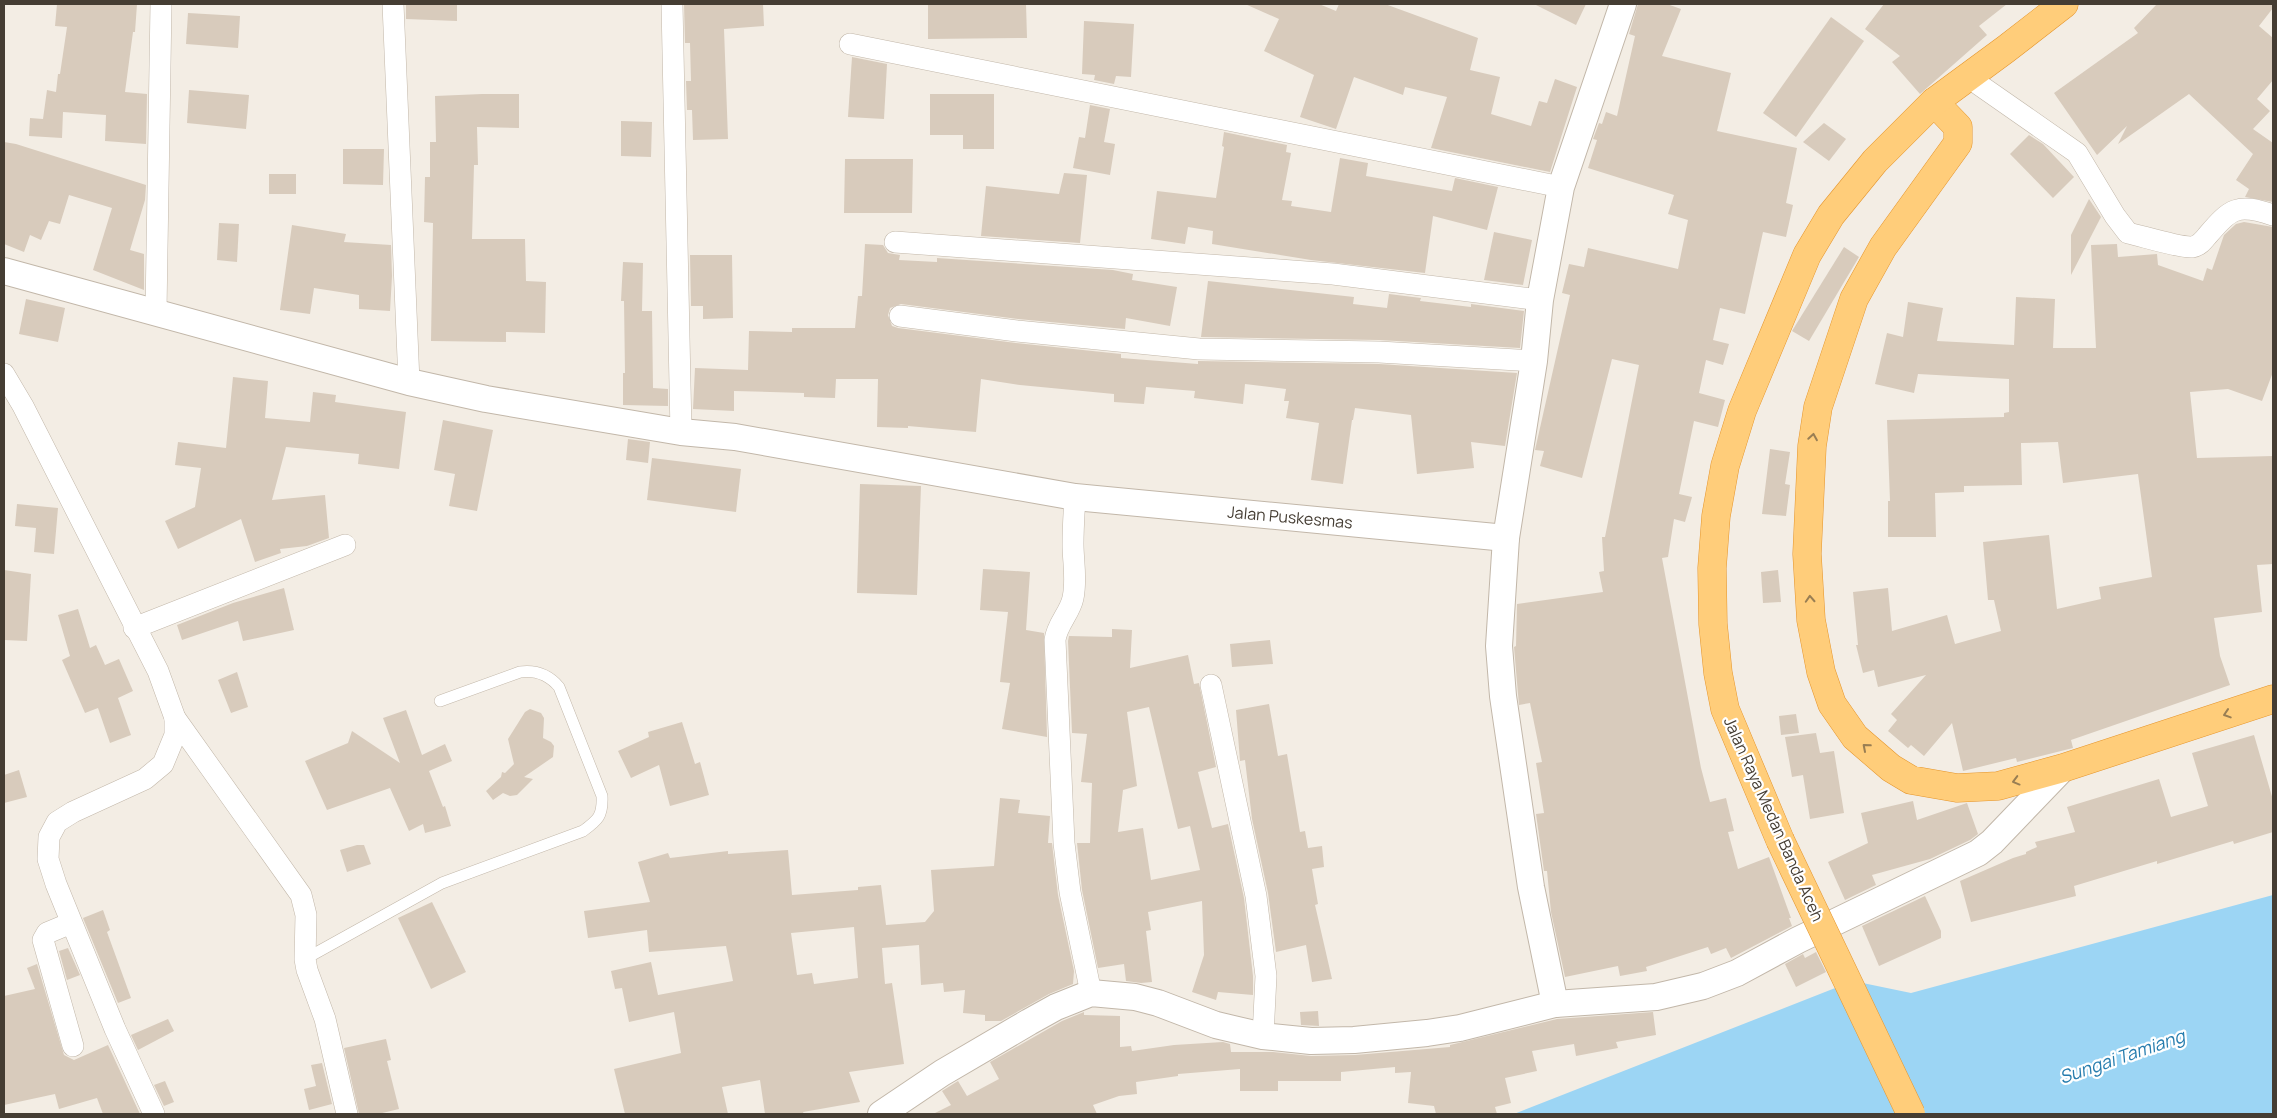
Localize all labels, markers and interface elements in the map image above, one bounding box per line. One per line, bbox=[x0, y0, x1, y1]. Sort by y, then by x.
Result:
one-way arrow bbox=[1808, 433, 1818, 441]
street label: Jalan Puskesmas bbox=[1226, 501, 1354, 533]
one-way arrow bbox=[1804, 595, 1815, 603]
one-way arrow bbox=[2223, 708, 2232, 718]
street label: Jalan Raya Medan Banda Aceh bbox=[1719, 713, 1829, 925]
one-way arrow bbox=[1862, 744, 1871, 753]
one-way arrow bbox=[2012, 776, 2021, 786]
water label: Sungai Tamiang bbox=[2056, 1023, 2189, 1089]

